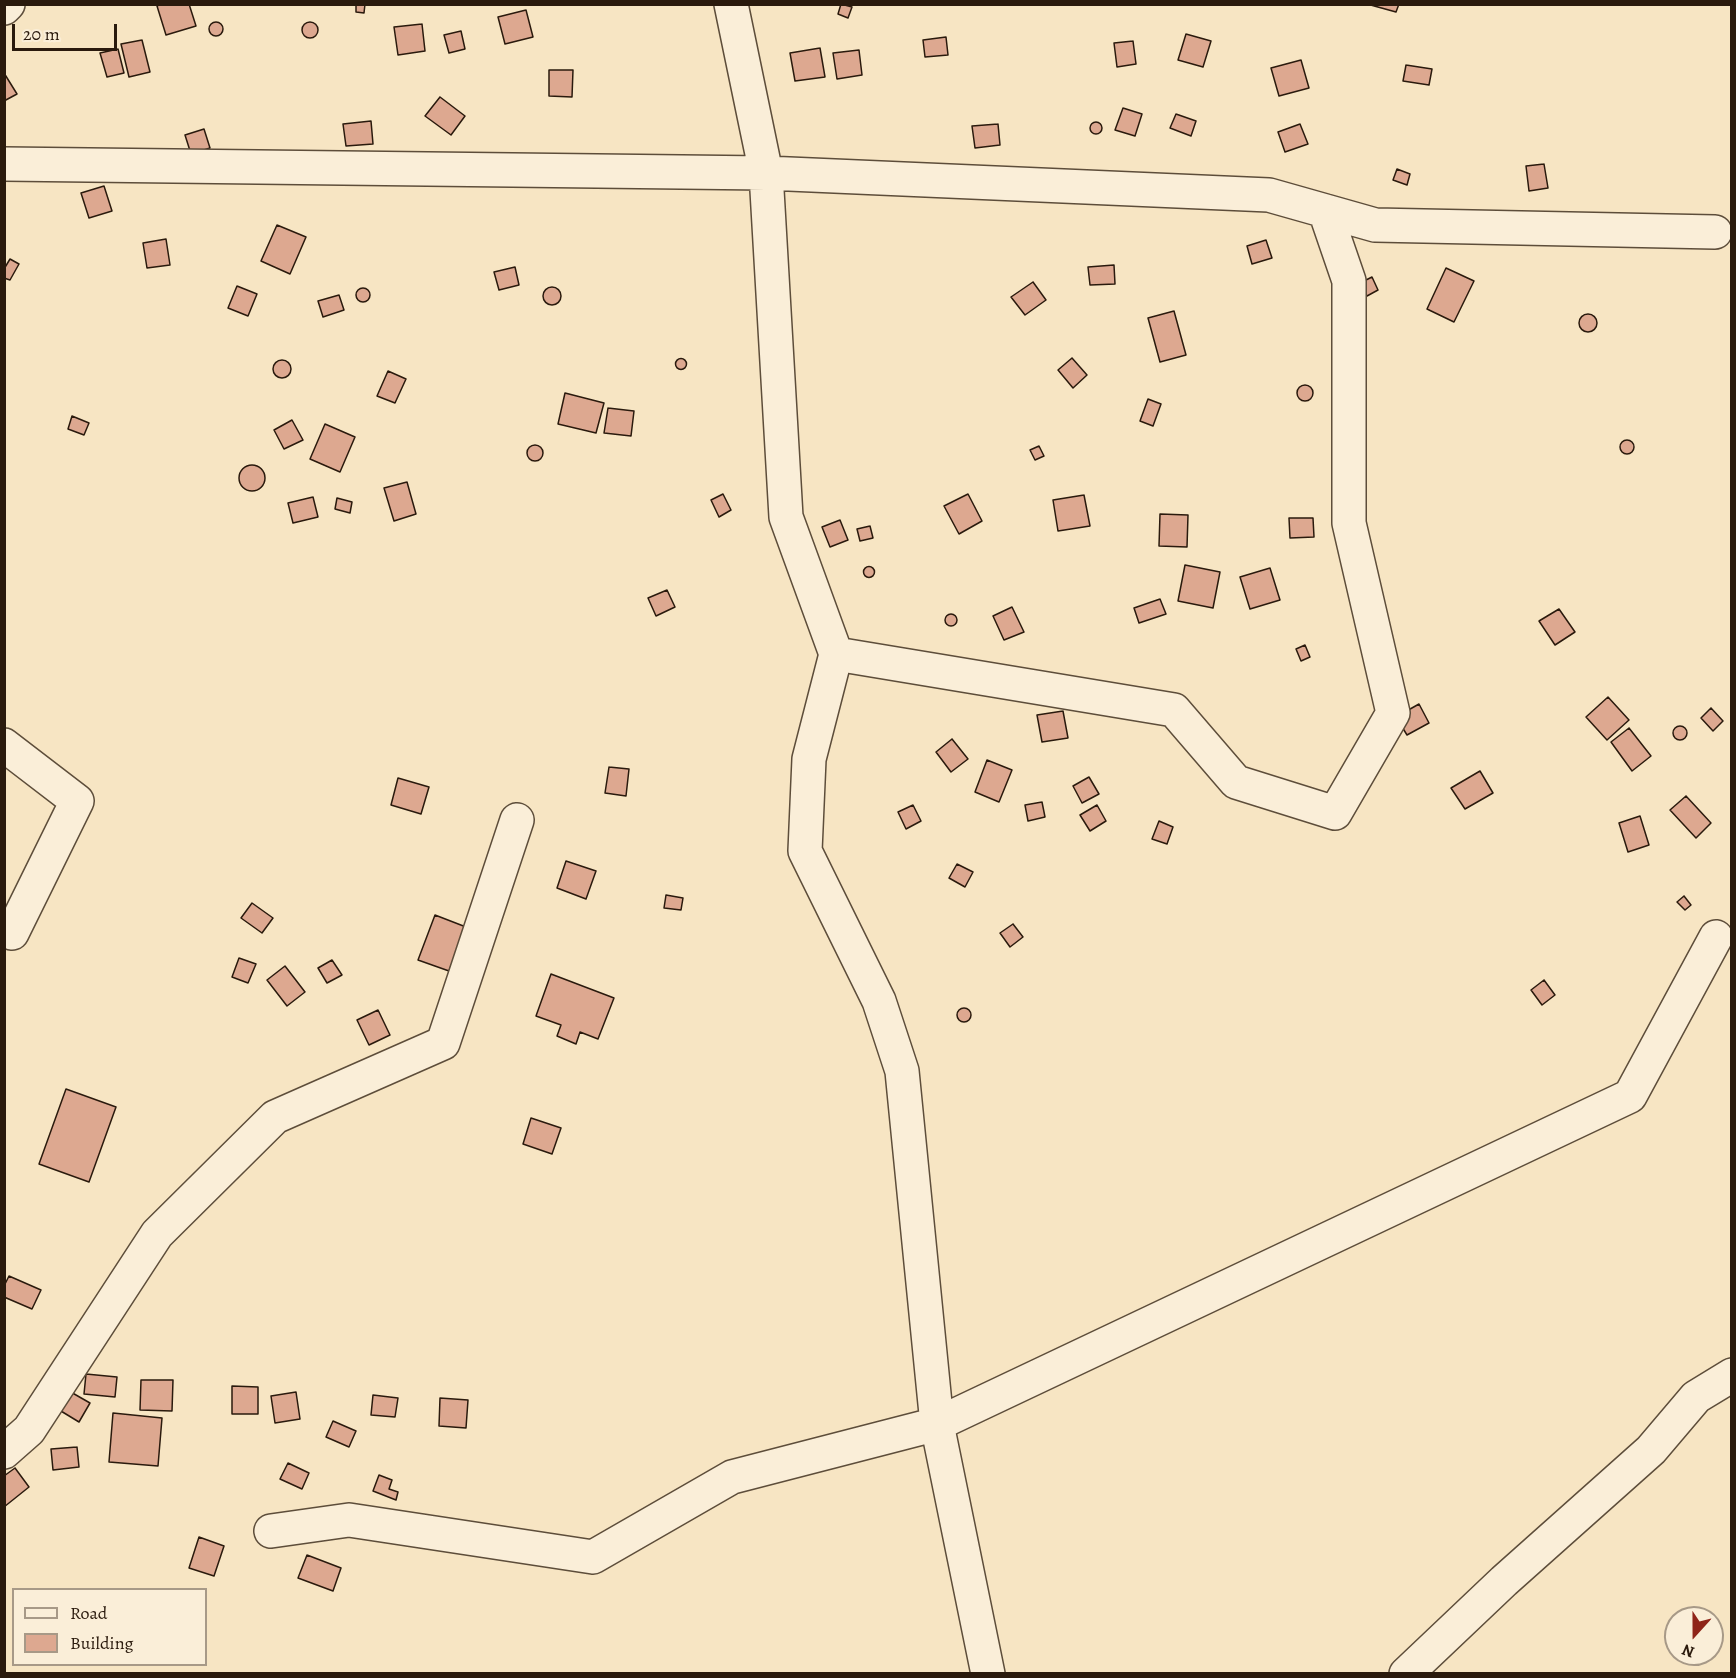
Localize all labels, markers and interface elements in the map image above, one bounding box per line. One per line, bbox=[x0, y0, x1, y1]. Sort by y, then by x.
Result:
scale bar bbox=[15, 12, 120, 50]
text: 20 m bbox=[23, 22, 60, 46]
legend bbox=[12, 1588, 207, 1666]
text: Road bbox=[70, 1601, 107, 1625]
north arrow bbox=[1664, 1606, 1724, 1666]
text: Building bbox=[70, 1631, 134, 1655]
text: N bbox=[1679, 1639, 1698, 1663]

